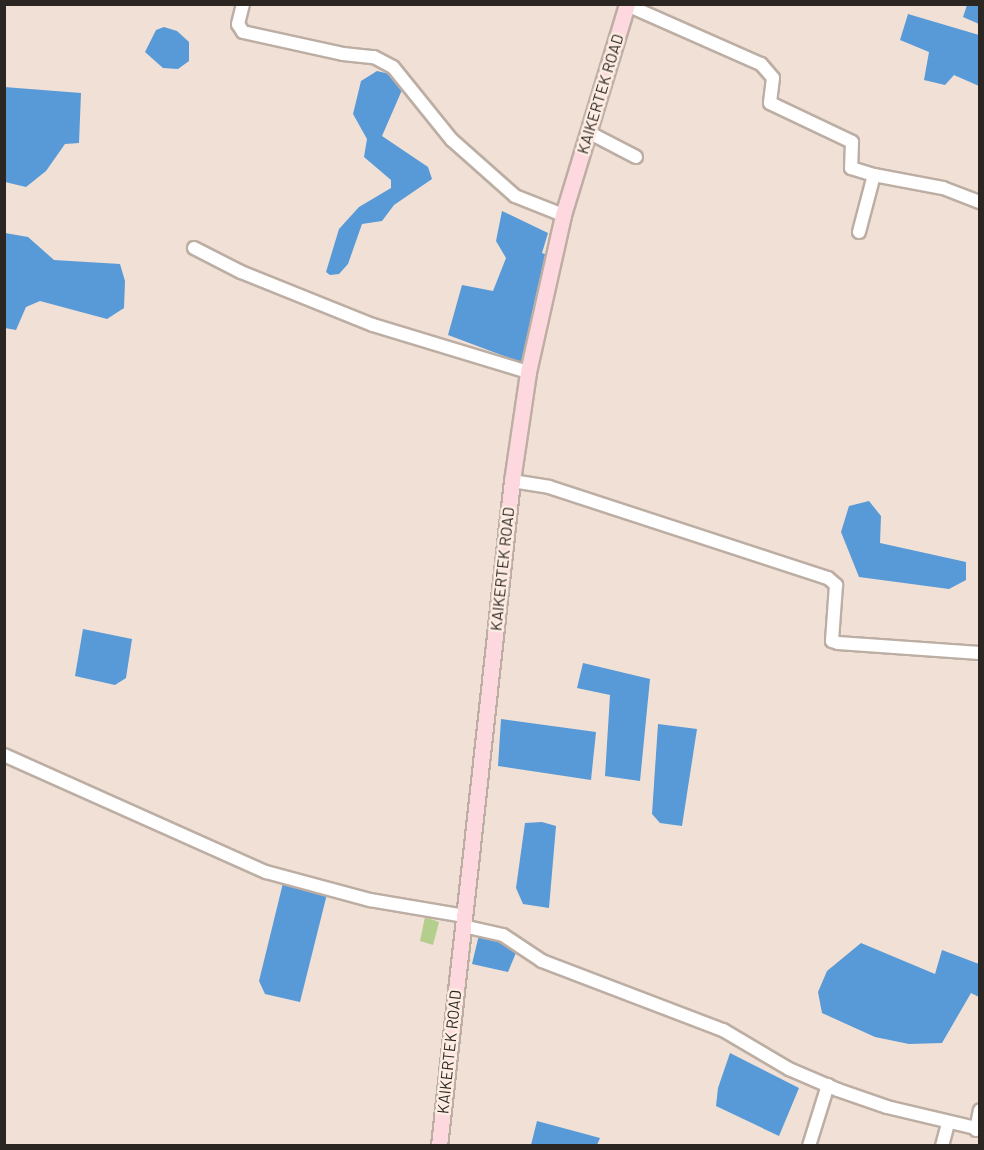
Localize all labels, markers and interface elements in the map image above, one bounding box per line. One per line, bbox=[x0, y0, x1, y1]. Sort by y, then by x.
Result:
street label: KAIKERTEK ROAD bbox=[573, 32, 627, 156]
street label: KAIKERTEK ROAD bbox=[486, 506, 518, 632]
street label: KAIKERTEK ROAD bbox=[433, 989, 465, 1115]

